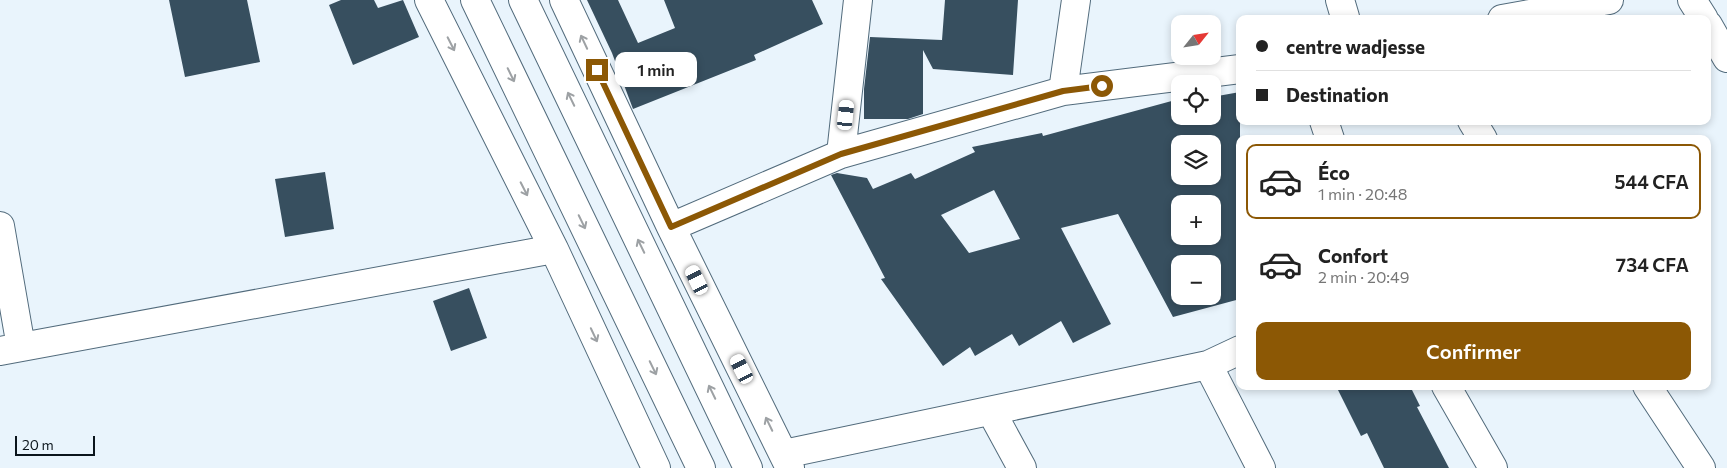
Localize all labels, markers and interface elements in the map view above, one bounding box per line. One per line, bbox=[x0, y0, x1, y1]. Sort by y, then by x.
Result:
north arrow bbox=[1171, 15, 1221, 65]
map controls bbox=[1171, 15, 1221, 305]
one-way arrow bbox=[578, 35, 588, 50]
text: centre wadjesse bbox=[1286, 35, 1425, 58]
one-way arrow bbox=[446, 36, 456, 51]
callout: 1 min bbox=[614, 52, 697, 88]
route end bbox=[586, 59, 608, 81]
text: 1 min bbox=[637, 60, 675, 79]
one-way arrow bbox=[507, 67, 516, 82]
route start bbox=[1091, 75, 1113, 97]
button: locate bbox=[1171, 75, 1221, 125]
text: Destination bbox=[1286, 83, 1389, 106]
one-way arrow bbox=[566, 92, 576, 107]
car bbox=[836, 99, 855, 131]
button: layers bbox=[1171, 135, 1221, 185]
icon: car bbox=[1258, 159, 1303, 204]
text: Éco bbox=[1318, 161, 1350, 184]
text: 544 CFA bbox=[1615, 170, 1689, 193]
one-way arrow bbox=[520, 181, 529, 196]
text: 1 min · 20:48 bbox=[1318, 184, 1407, 203]
button: + bbox=[1171, 195, 1221, 245]
one-way arrow bbox=[577, 214, 587, 229]
one-way arrow bbox=[636, 239, 646, 254]
icon: car bbox=[1258, 242, 1303, 287]
text: Confort bbox=[1318, 244, 1388, 267]
text: 734 CFA bbox=[1616, 253, 1689, 276]
button: − bbox=[1171, 255, 1221, 305]
car bbox=[683, 263, 710, 297]
text: 2 min · 20:49 bbox=[1318, 267, 1409, 286]
button: Confirmer bbox=[1256, 322, 1691, 380]
one-way arrow bbox=[590, 327, 600, 342]
car bbox=[728, 352, 755, 386]
one-way arrow bbox=[649, 360, 658, 375]
one-way arrow bbox=[706, 385, 716, 400]
one-way arrow bbox=[764, 417, 773, 432]
scale bar bbox=[15, 433, 95, 456]
text: 20 m bbox=[22, 436, 54, 453]

